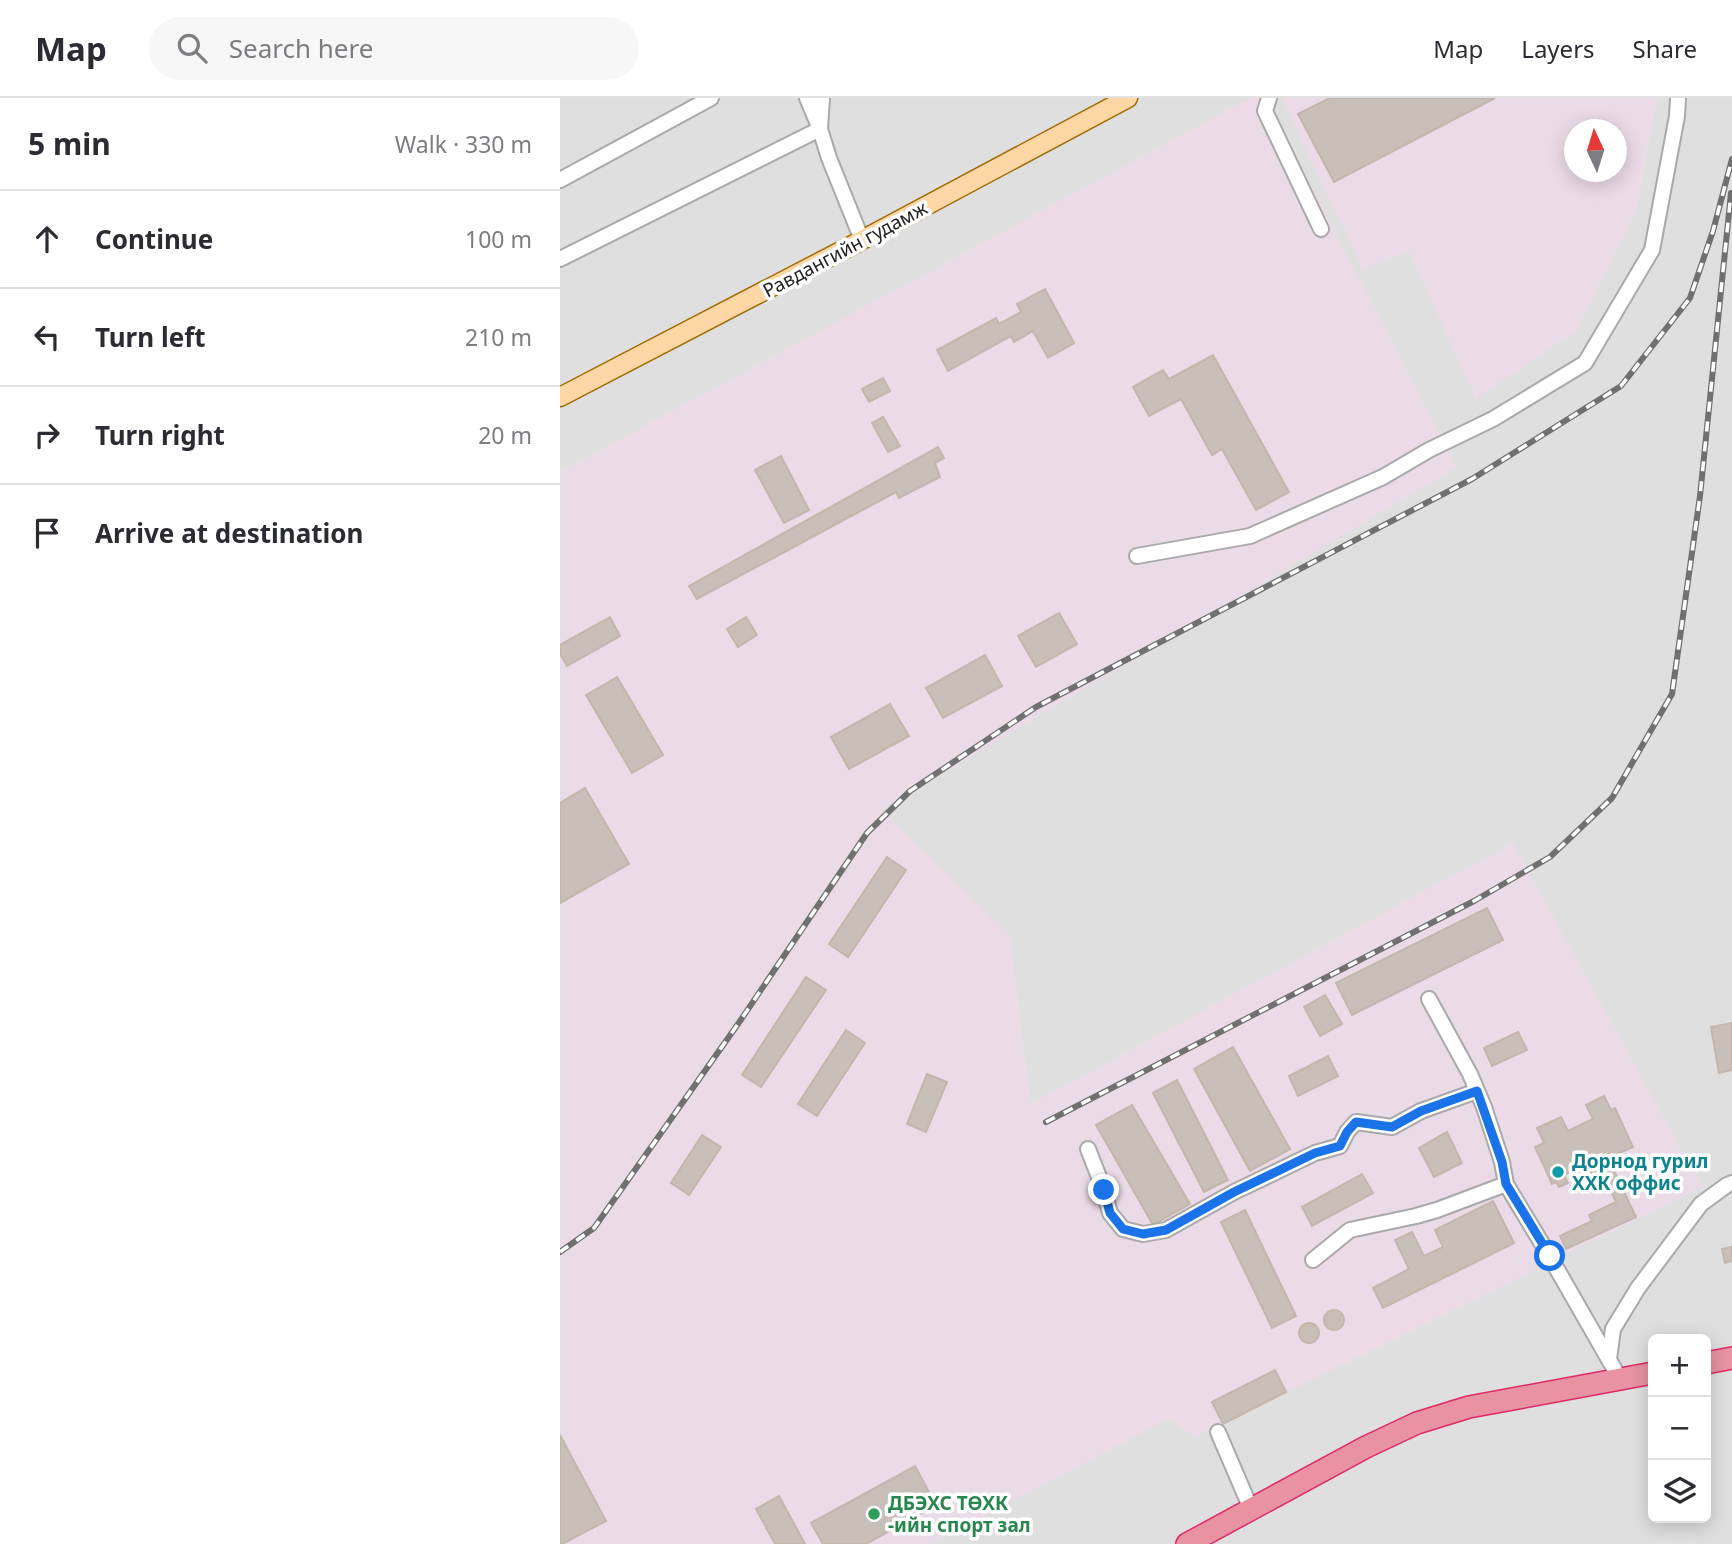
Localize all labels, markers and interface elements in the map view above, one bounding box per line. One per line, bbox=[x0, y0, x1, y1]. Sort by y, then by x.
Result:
search box bbox=[149, 17, 639, 80]
text: Map bbox=[35, 26, 107, 71]
icon: search bbox=[173, 29, 211, 67]
text: Search here bbox=[229, 30, 373, 66]
text: Map bbox=[1433, 32, 1483, 65]
text: Layers bbox=[1521, 32, 1595, 65]
text: Share bbox=[1633, 32, 1697, 65]
north arrow bbox=[1564, 119, 1627, 182]
text: 5 min bbox=[28, 123, 111, 164]
text: Walk · 330 m bbox=[395, 128, 532, 160]
street label: Равдангийн гудамж bbox=[758, 194, 932, 303]
icon: ahead bbox=[28, 220, 66, 258]
text: Continue bbox=[95, 221, 213, 257]
text: 100 m bbox=[465, 223, 532, 255]
icon: left bbox=[28, 318, 66, 356]
text: Turn left bbox=[95, 319, 206, 355]
text: 210 m bbox=[465, 321, 532, 353]
icon: right bbox=[28, 416, 66, 454]
text: Turn right bbox=[95, 417, 225, 453]
text: 20 m bbox=[478, 419, 532, 451]
icon: arrive bbox=[28, 514, 66, 552]
text: Arrive at destination bbox=[95, 515, 364, 551]
place label: Дорнод гурил ХХК оффис bbox=[1572, 1148, 1708, 1196]
marker: Дорнод гурил ХХК оффис bbox=[1550, 1164, 1566, 1180]
route end bbox=[1088, 1174, 1119, 1205]
route start bbox=[1534, 1240, 1565, 1271]
map controls bbox=[1648, 1334, 1711, 1523]
button: + bbox=[1648, 1334, 1711, 1397]
button: − bbox=[1648, 1397, 1711, 1460]
button: layers bbox=[1648, 1460, 1711, 1523]
place label: ДБЭХС ТӨХК -ийн спорт зал bbox=[888, 1490, 1031, 1538]
marker: ДБЭХС ТӨХК -ийн спорт зал bbox=[866, 1506, 882, 1522]

